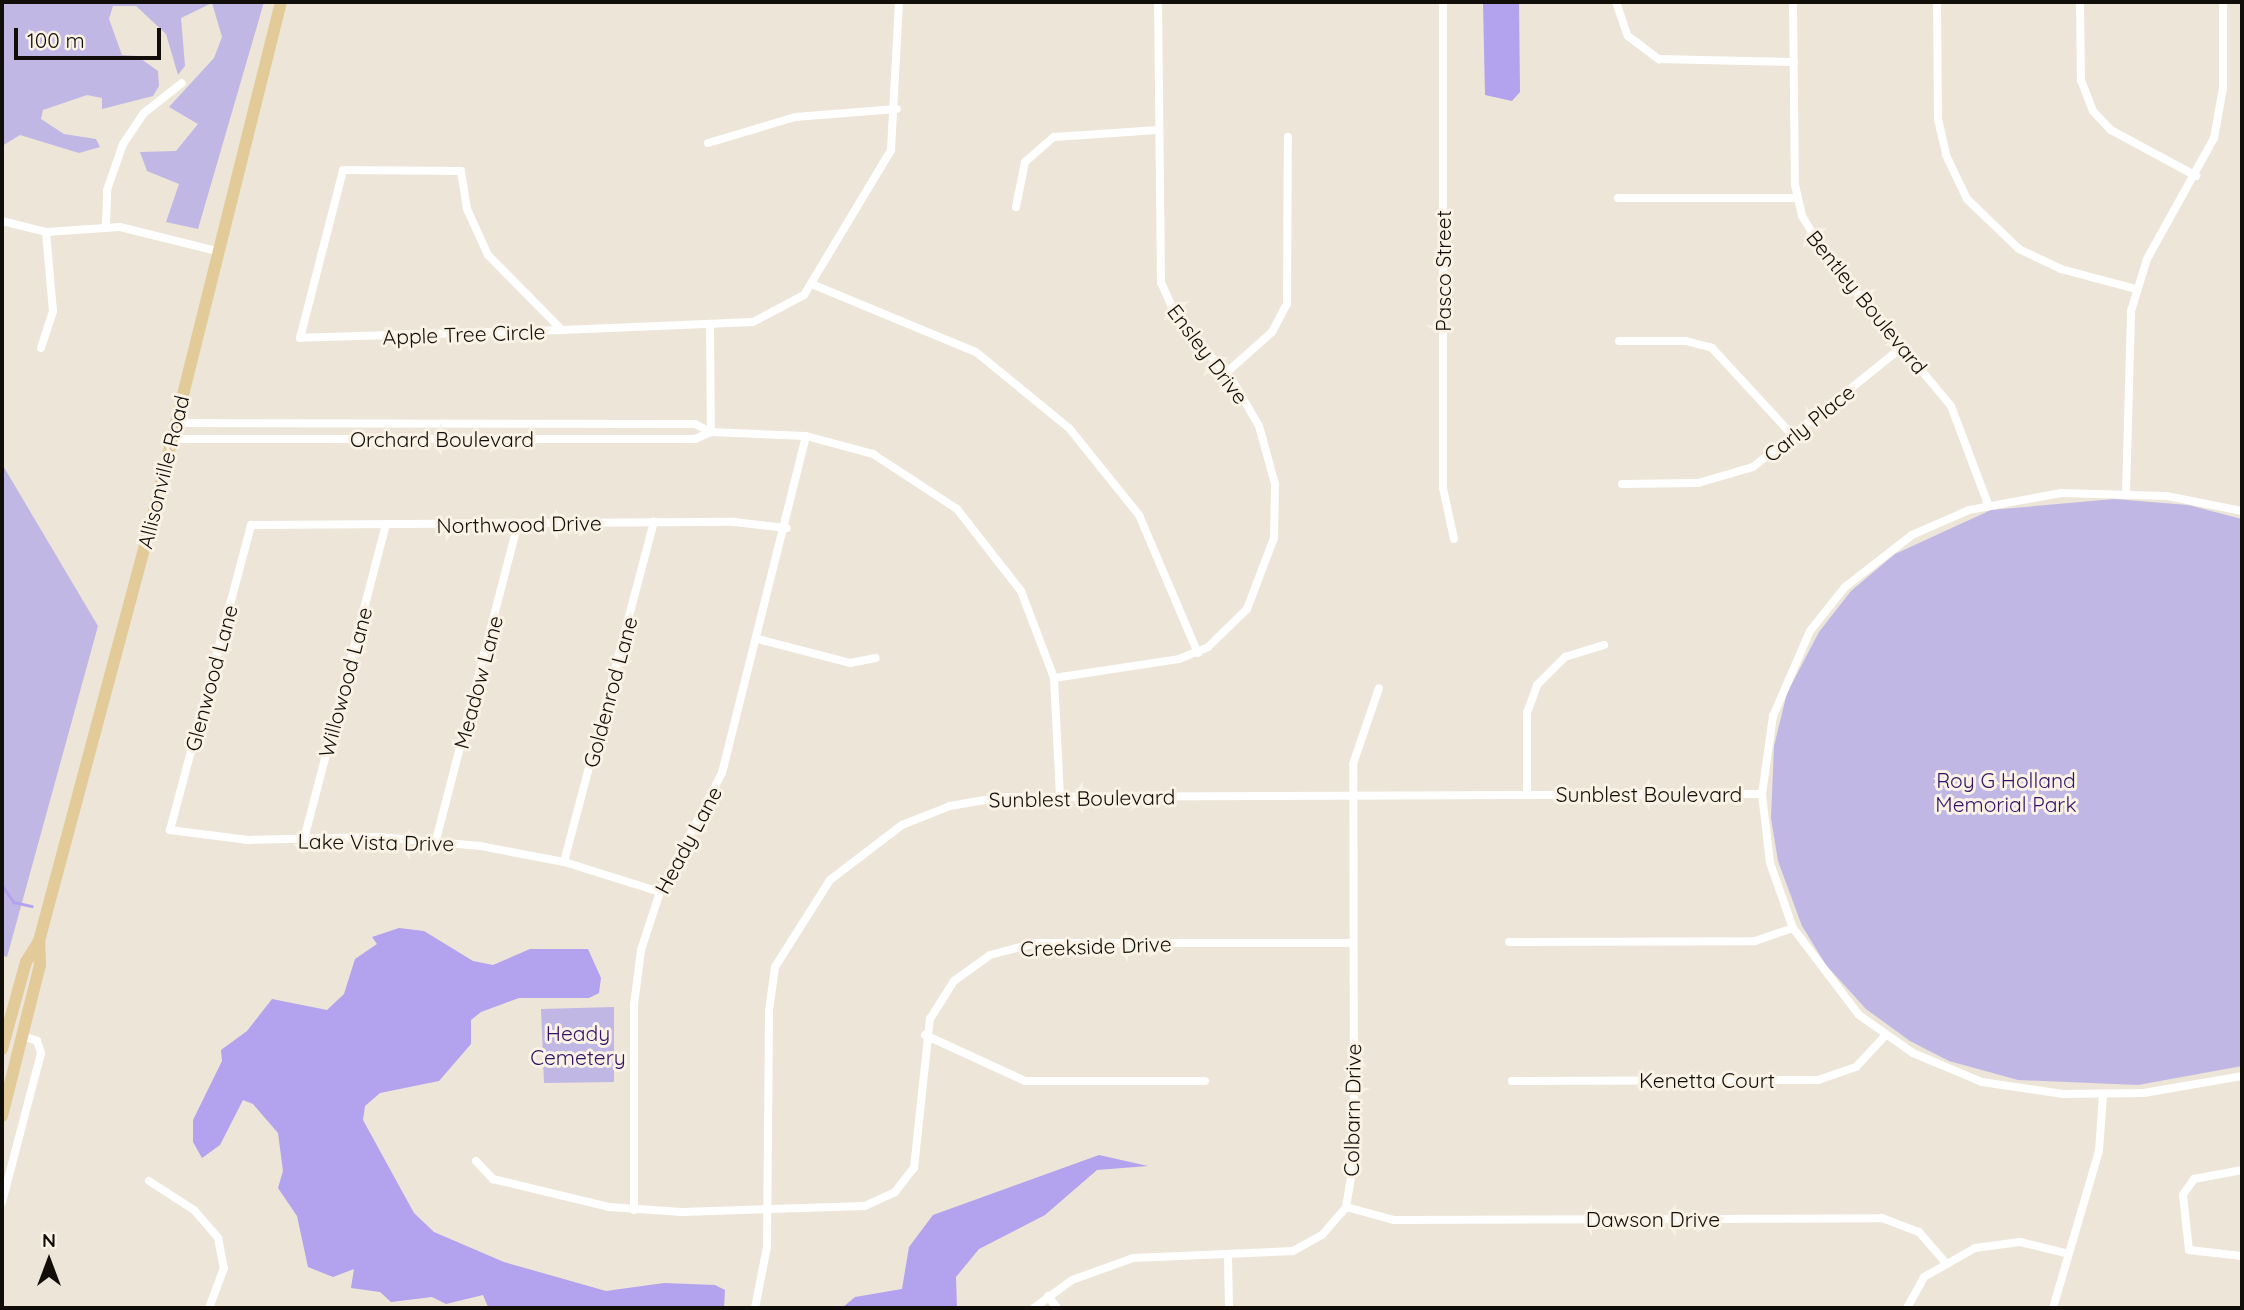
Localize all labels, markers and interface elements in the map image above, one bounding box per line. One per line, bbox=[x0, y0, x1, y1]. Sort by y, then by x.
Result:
scale bar bbox=[18, 14, 164, 58]
text: 100 m bbox=[27, 27, 85, 53]
street label: Pasco Street bbox=[1430, 210, 1456, 332]
street label: Bentley Boulevard bbox=[1801, 225, 1933, 379]
street label: Ensley Drive bbox=[1162, 299, 1254, 409]
street label: Apple Tree Circle bbox=[382, 319, 546, 349]
street label: Carly Place bbox=[1759, 379, 1859, 467]
street label: Allisonville Road bbox=[132, 393, 194, 551]
street label: Orchard Boulevard bbox=[350, 426, 534, 452]
street label: Northwood Drive bbox=[436, 510, 602, 538]
street label: Glenwood Lane bbox=[179, 602, 243, 754]
street label: Willowood Lane bbox=[313, 604, 377, 760]
street label: Meadow Lane bbox=[448, 613, 508, 751]
street label: Goldenrod Lane bbox=[578, 614, 642, 770]
park label: Roy G Holland Memorial Park bbox=[1935, 767, 2077, 817]
street label: Sunblest Boulevard bbox=[1556, 781, 1742, 807]
street label: Heady Lane bbox=[649, 782, 727, 898]
street label: Sunblest Boulevard bbox=[988, 784, 1176, 812]
street label: Lake Vista Drive bbox=[297, 828, 455, 856]
street label: Creekside Drive bbox=[1020, 931, 1172, 961]
park label: Heady Cemetery bbox=[530, 1020, 626, 1070]
street label: Colbarn Drive bbox=[1338, 1043, 1366, 1177]
street label: Kenetta Court bbox=[1639, 1067, 1775, 1093]
street label: Dawson Drive bbox=[1586, 1206, 1720, 1232]
north arrow bbox=[14, 1226, 84, 1296]
text: N bbox=[42, 1228, 56, 1252]

